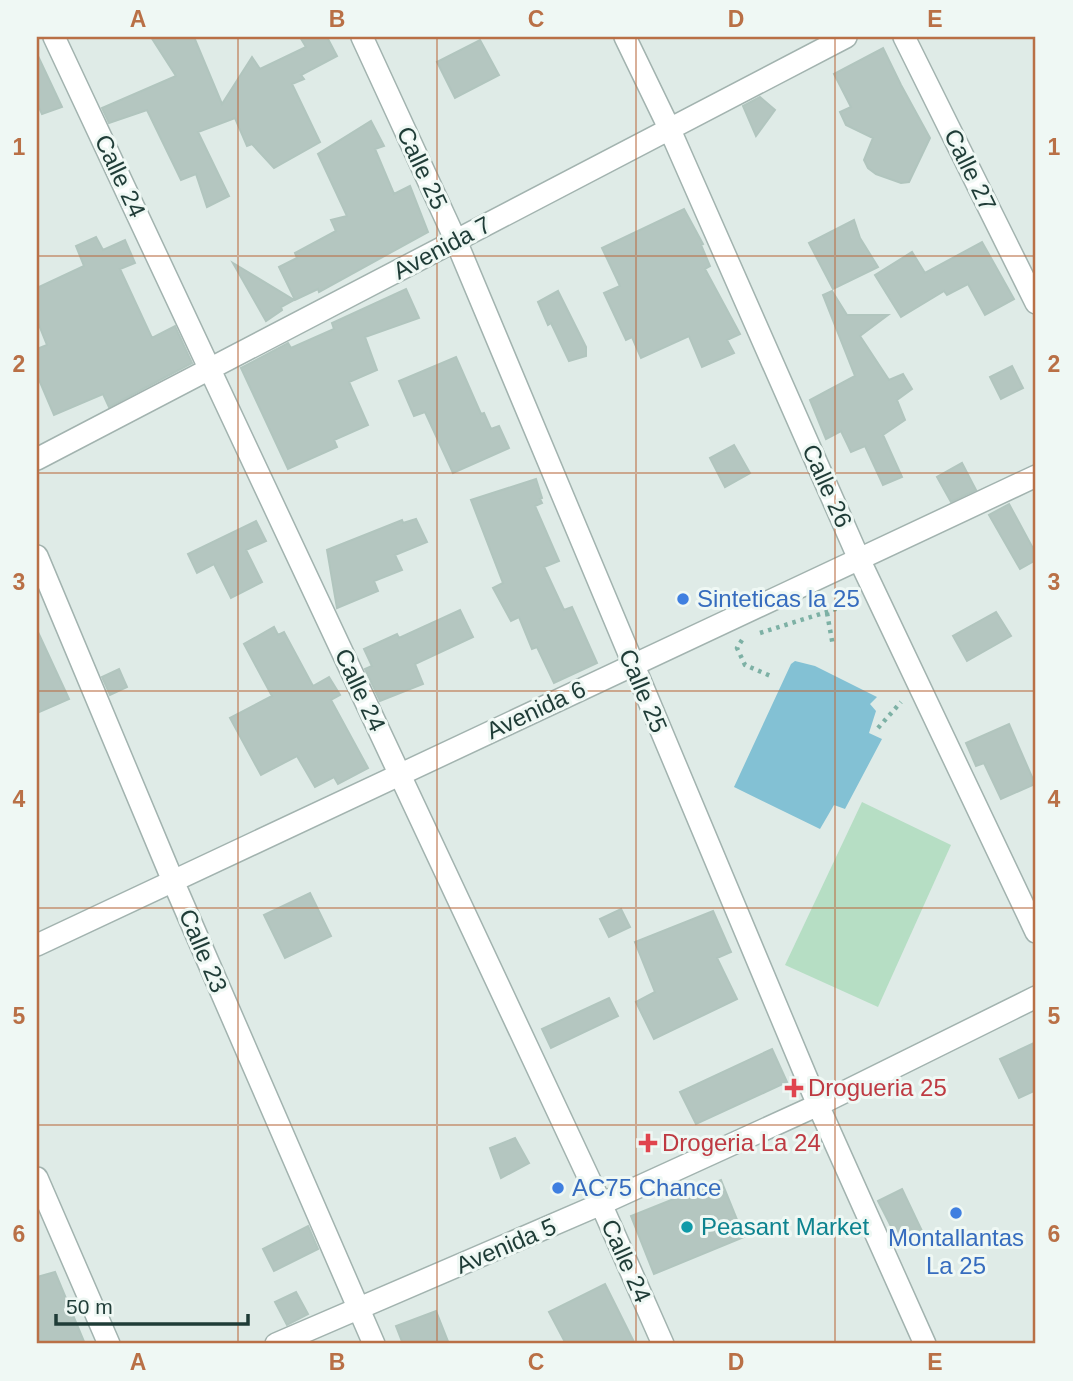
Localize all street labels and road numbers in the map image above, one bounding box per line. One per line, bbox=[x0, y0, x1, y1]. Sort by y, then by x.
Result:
street label: Calle 25 bbox=[392, 122, 453, 213]
street label: Calle 27 bbox=[939, 124, 1002, 215]
street label: Calle 24 bbox=[90, 130, 151, 221]
street label: Avenida 7 bbox=[388, 211, 495, 284]
street label: Calle 26 bbox=[797, 440, 858, 532]
street label: Calle 24 bbox=[330, 644, 391, 735]
street label: Calle 25 bbox=[614, 645, 673, 737]
street label: Avenida 6 bbox=[482, 675, 590, 744]
street label: Calle 23 bbox=[174, 905, 233, 997]
street label: Avenida 5 bbox=[452, 1212, 560, 1279]
street label: Calle 24 bbox=[596, 1215, 657, 1307]

